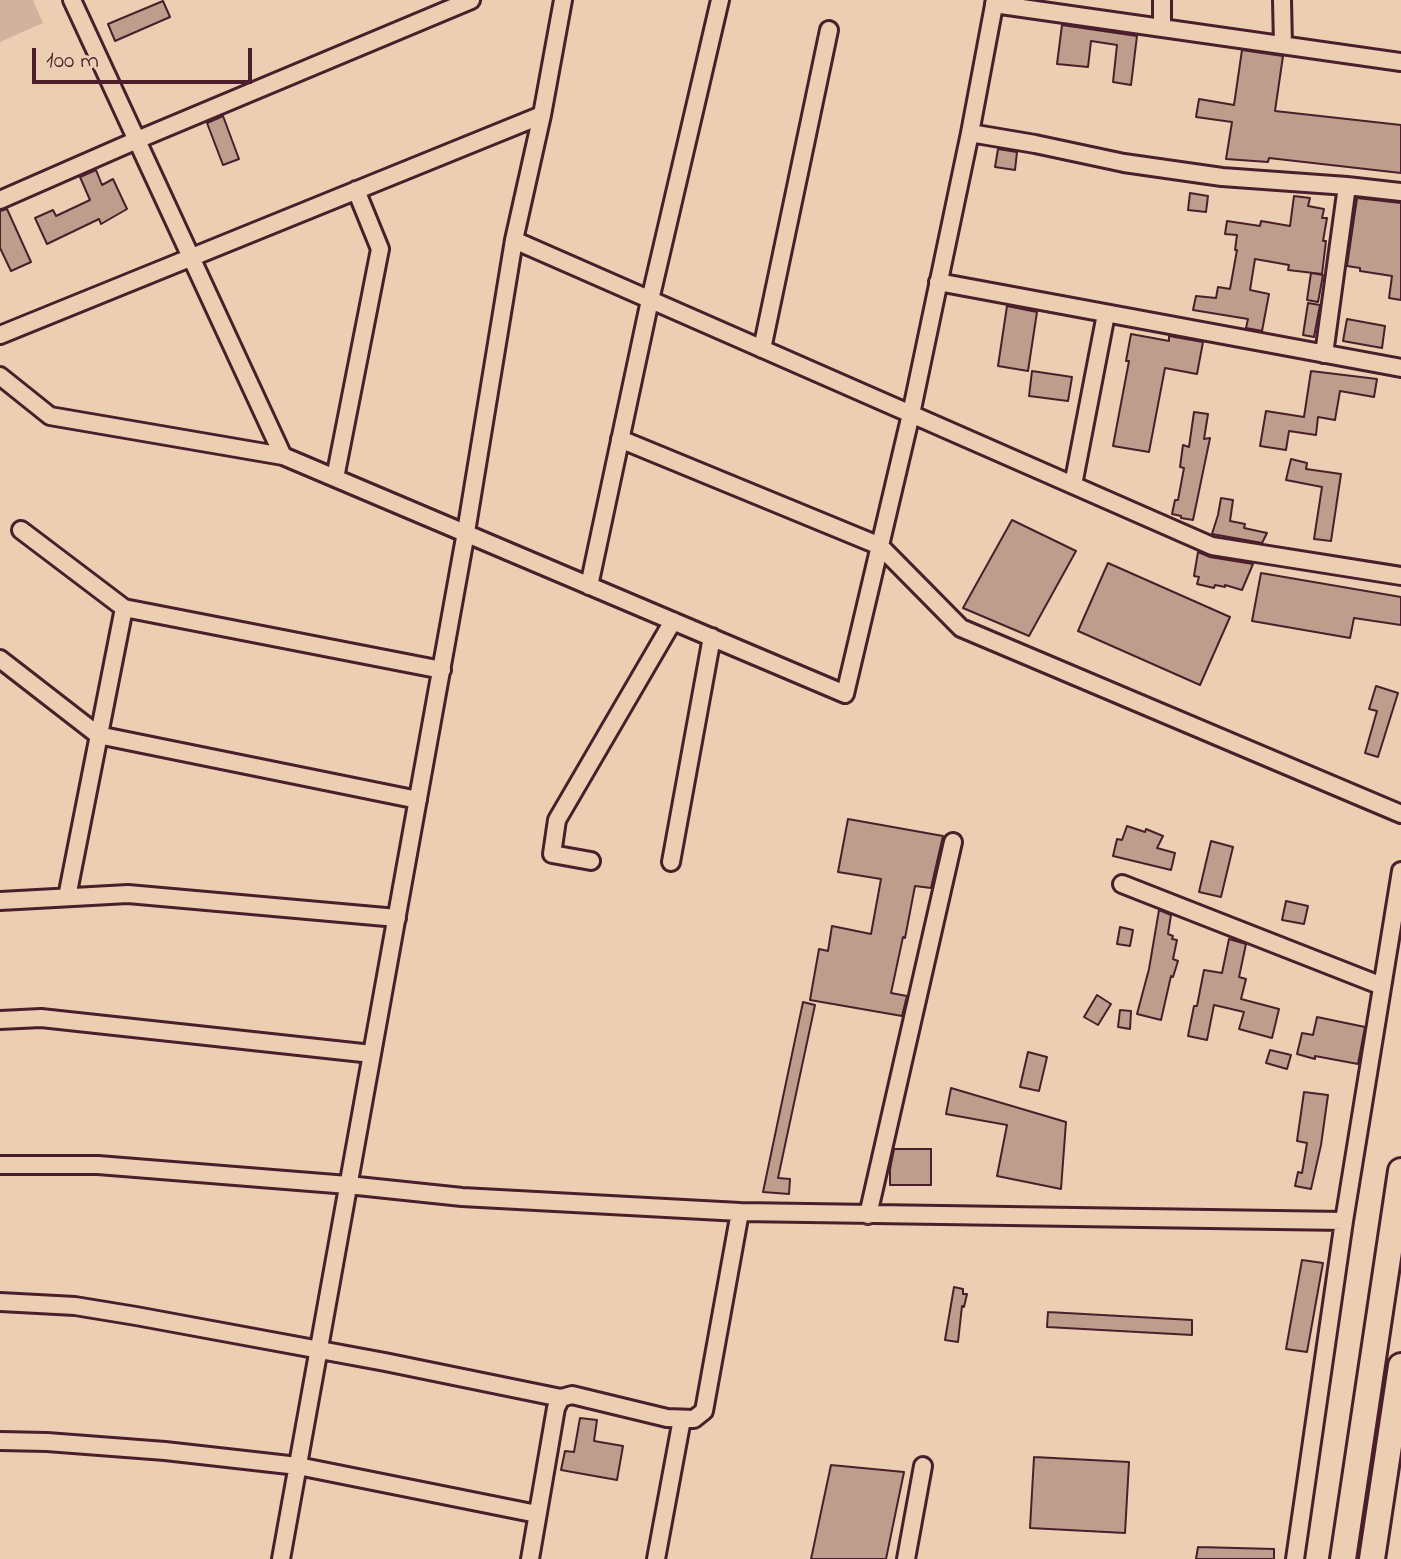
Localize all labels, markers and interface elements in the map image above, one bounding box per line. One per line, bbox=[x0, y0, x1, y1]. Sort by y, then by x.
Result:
scale bar bbox=[36, 32, 256, 82]
text: 100 m bbox=[46, 44, 99, 79]

